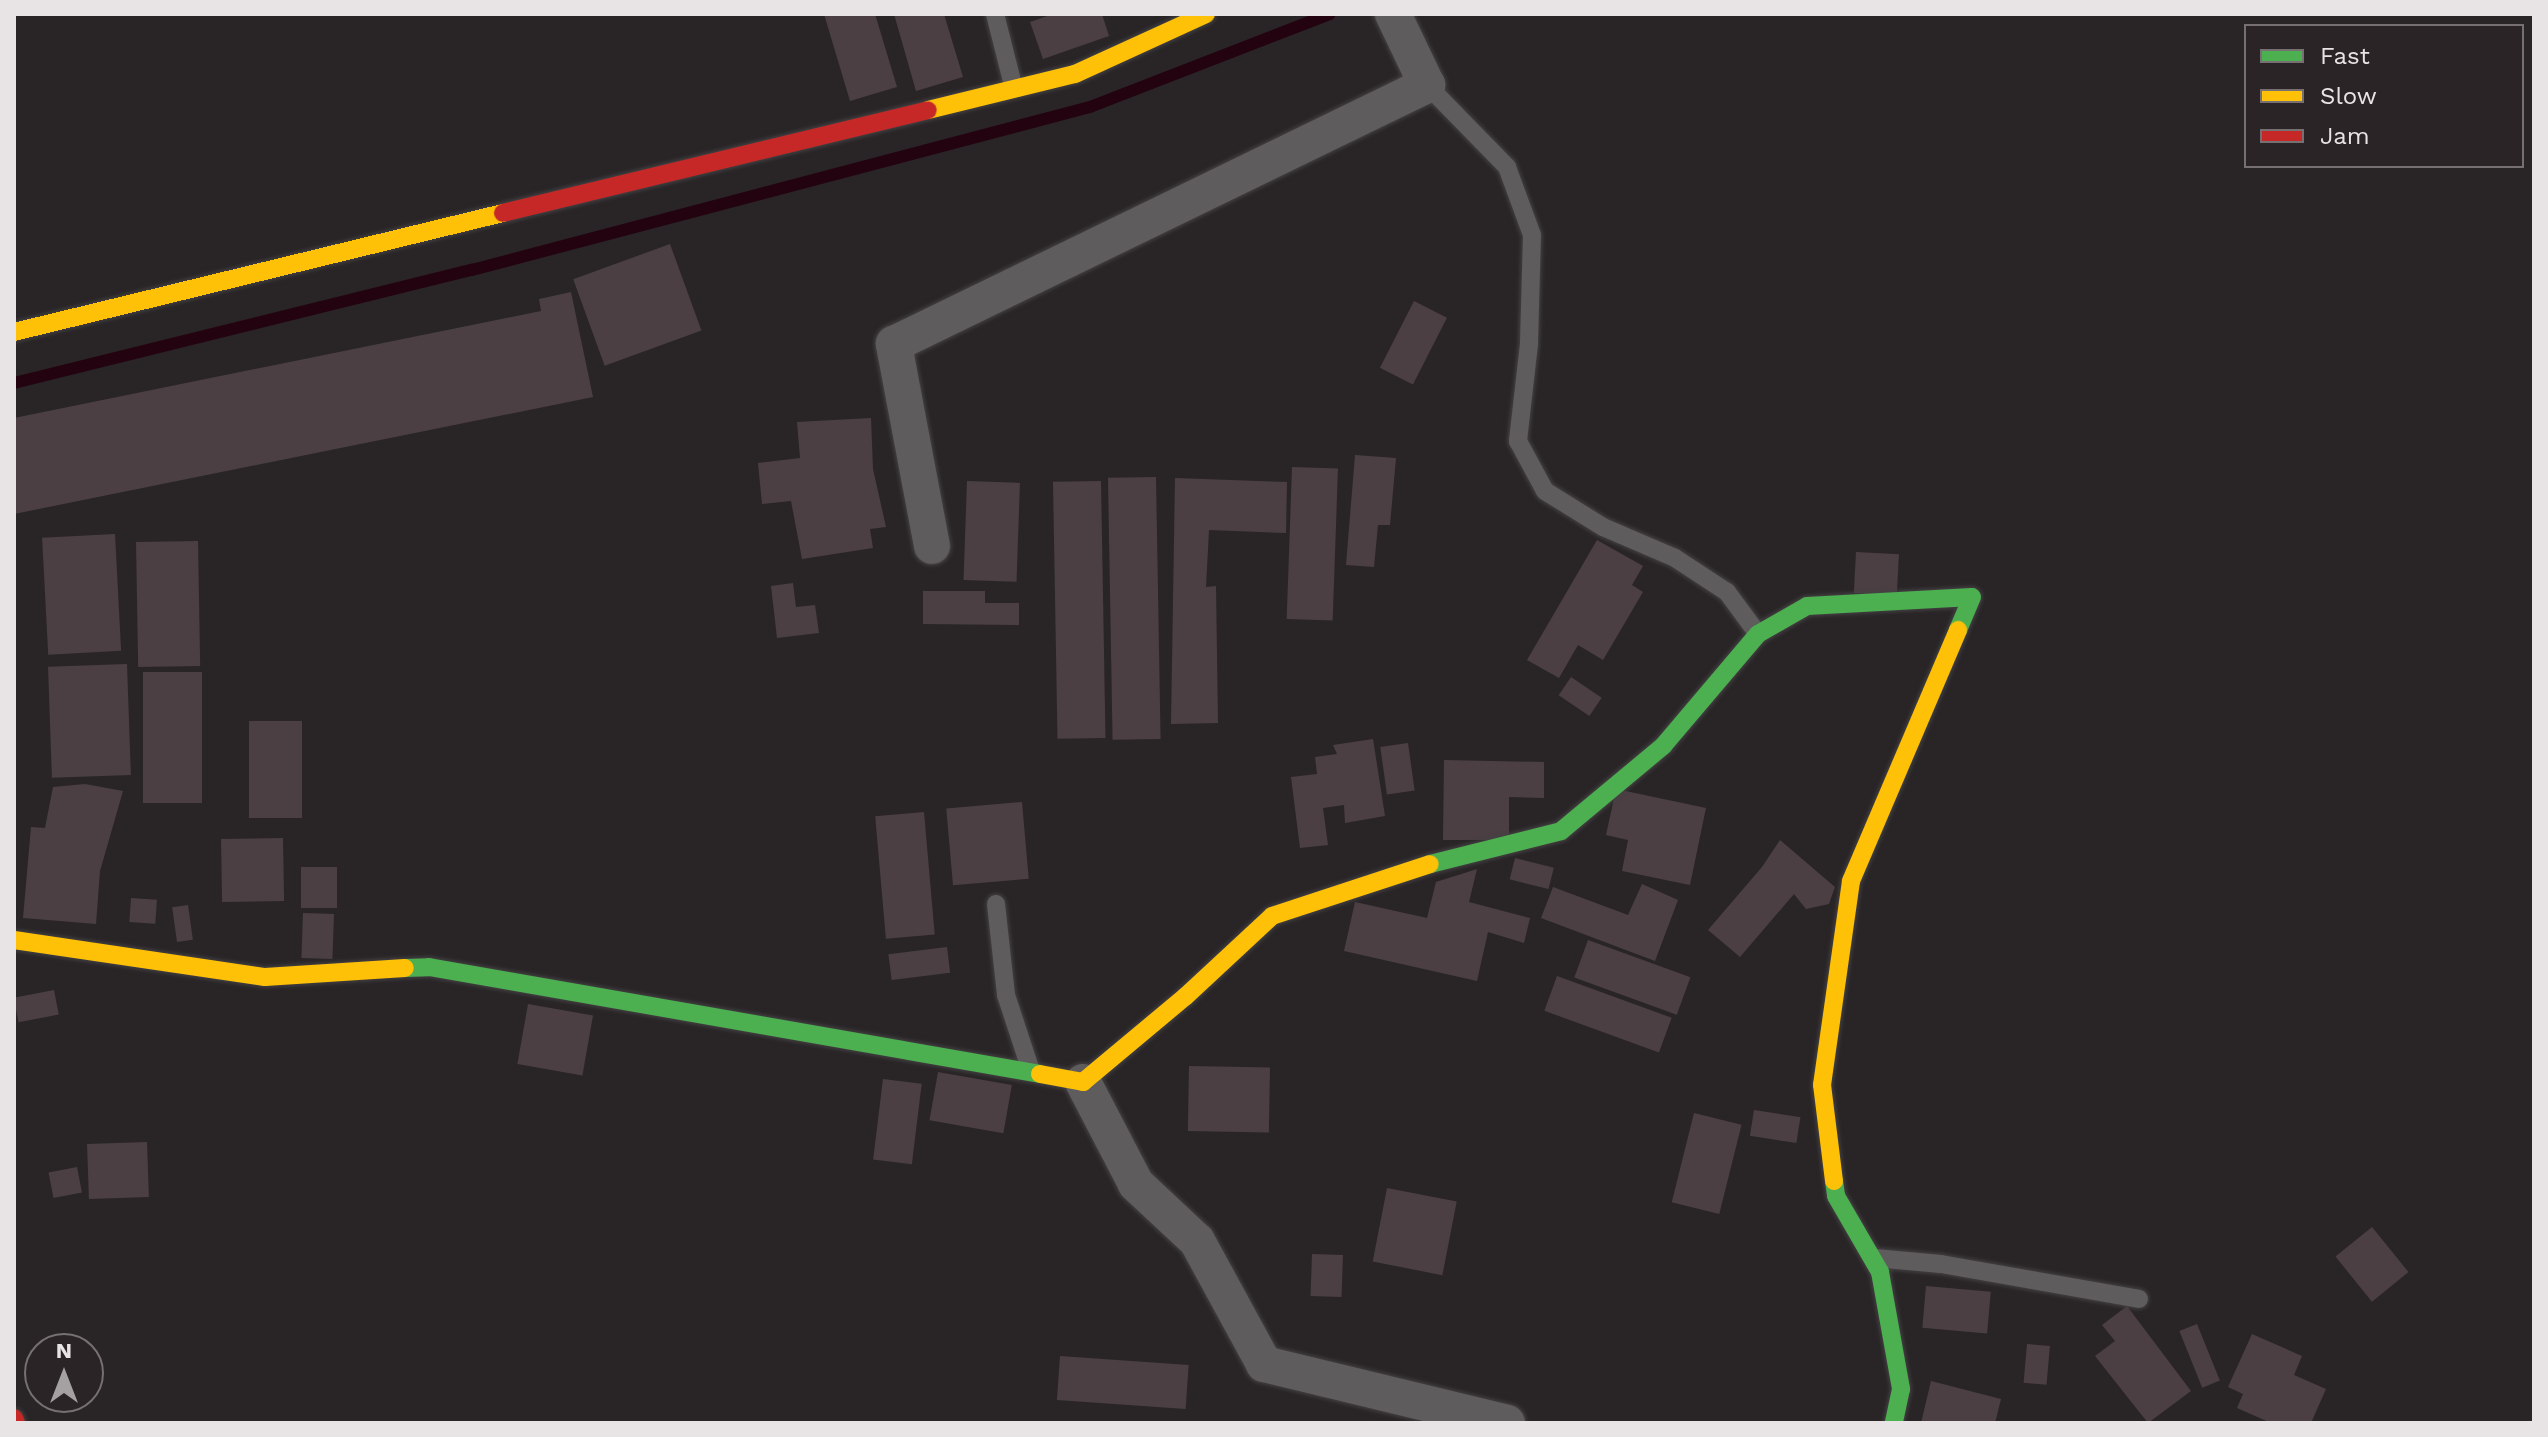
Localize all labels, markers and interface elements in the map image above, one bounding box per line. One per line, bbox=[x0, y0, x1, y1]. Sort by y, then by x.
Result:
legend bbox=[2244, 24, 2524, 168]
text: Fast bbox=[2320, 42, 2370, 70]
text: Slow bbox=[2320, 82, 2377, 110]
text: Jam bbox=[2320, 122, 2370, 150]
north arrow bbox=[24, 1333, 104, 1413]
text: N bbox=[56, 1338, 72, 1363]

